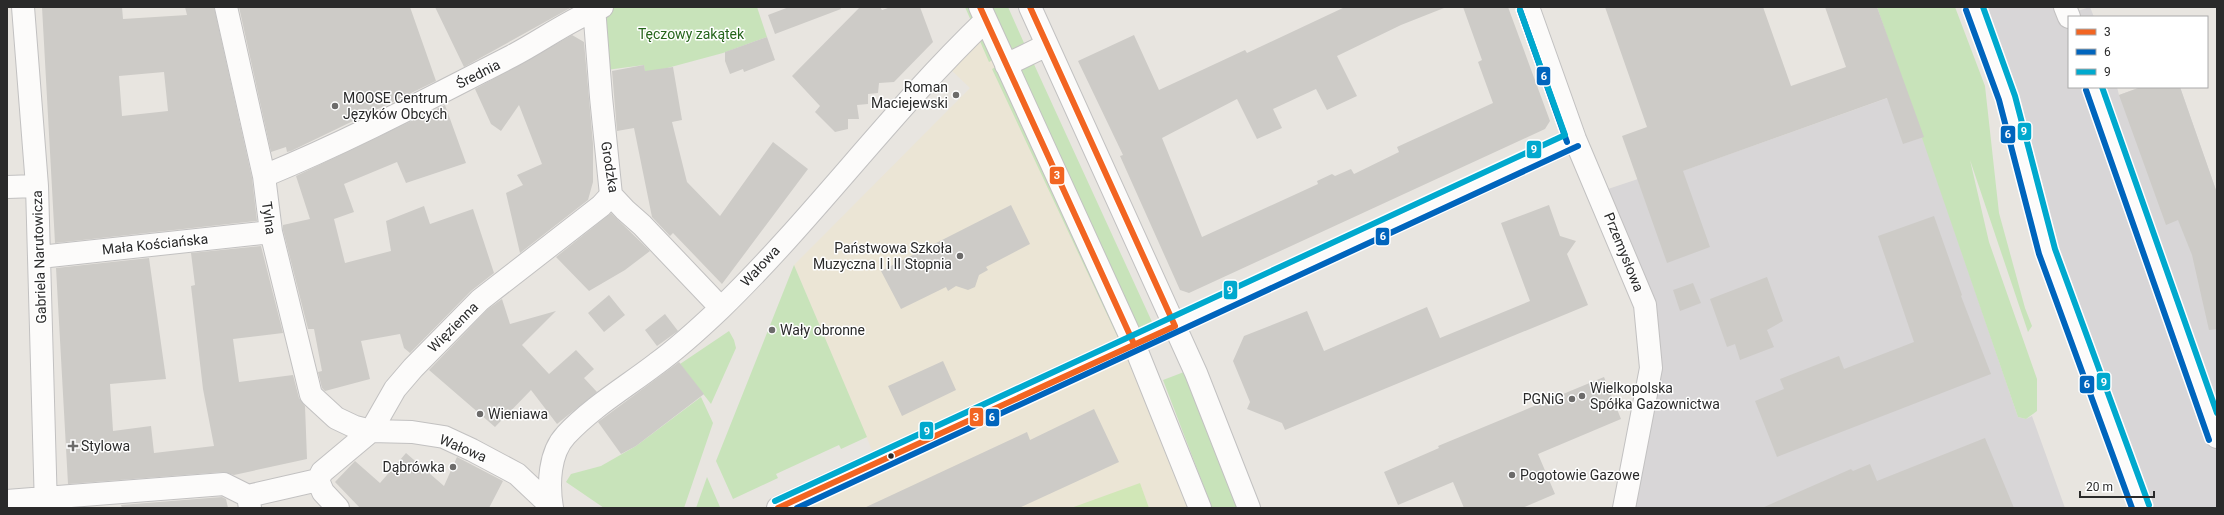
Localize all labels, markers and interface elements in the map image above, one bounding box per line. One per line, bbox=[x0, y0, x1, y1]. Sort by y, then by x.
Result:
legend bbox=[2068, 16, 2208, 88]
text: 3 bbox=[2104, 25, 2111, 39]
park label: Tęczowy zakątek bbox=[638, 26, 745, 42]
text: 6 bbox=[2104, 45, 2111, 59]
street label: Średnia bbox=[453, 55, 503, 92]
text: 9 bbox=[2104, 65, 2111, 79]
line badge: 6 bbox=[1536, 66, 1551, 86]
text: 6 bbox=[1541, 70, 1547, 83]
place label: Roman Maciejewski bbox=[871, 79, 948, 111]
place label: MOOSE Centrum Języków Obcych bbox=[343, 90, 448, 122]
marker: Roman Maciejewski bbox=[951, 90, 961, 100]
marker: MOOSE Centrum Języków Obcych bbox=[330, 101, 340, 111]
line badge: 9 bbox=[2017, 122, 2032, 141]
line badge: 6 bbox=[2000, 125, 2016, 144]
text: 9 bbox=[2021, 125, 2027, 138]
text: 6 bbox=[2005, 128, 2011, 141]
street label: Grodzka bbox=[598, 140, 622, 194]
line badge: 9 bbox=[1526, 140, 1542, 159]
text: 9 bbox=[1531, 143, 1537, 156]
line badge: 3 bbox=[1049, 166, 1065, 185]
text: 3 bbox=[1054, 169, 1060, 182]
street label: Gabriela Narutowicza bbox=[29, 190, 49, 324]
street label: Tylna bbox=[259, 200, 279, 236]
street label: Przemysłowa bbox=[1601, 210, 1647, 294]
line badge: 6 bbox=[1375, 227, 1390, 246]
street label: Mała Kościańska bbox=[101, 230, 209, 258]
text: 6 bbox=[1380, 230, 1386, 243]
place label: Państwowa Szkoła Muzyczna I i II Stopnia bbox=[813, 240, 952, 272]
street label: Wałowa bbox=[737, 242, 783, 290]
marker: Państwowa Szkoła Muzyczna I i II Stopnia bbox=[955, 251, 965, 261]
line badge: 9 bbox=[1223, 280, 1238, 300]
text: 9 bbox=[1227, 284, 1233, 297]
street label: Więzienna bbox=[425, 299, 481, 355]
place label: Wały obronne bbox=[780, 322, 865, 338]
marker: Wały obronne bbox=[767, 325, 777, 335]
line badge: 9 bbox=[2096, 372, 2111, 391]
line badge: 6 bbox=[2079, 375, 2095, 394]
text: 9 bbox=[2101, 376, 2107, 389]
text: 6 bbox=[2084, 378, 2090, 391]
place label: Wielkopolska Spółka Gazownictwa bbox=[1590, 380, 1720, 412]
place label: PGNiG bbox=[1523, 391, 1564, 407]
marker: Wielkopolska Spółka Gazownictwa bbox=[1577, 391, 1587, 401]
marker: PGNiG bbox=[1567, 394, 1577, 404]
place label: Wieniawa bbox=[488, 406, 548, 422]
line badge: 3 bbox=[969, 407, 984, 427]
line badge: 6 bbox=[985, 408, 1000, 427]
marker: Wieniawa bbox=[475, 409, 485, 419]
text: 3 bbox=[973, 411, 979, 424]
text: 6 bbox=[989, 411, 995, 424]
line badge: 9 bbox=[919, 421, 934, 440]
text: 9 bbox=[924, 425, 930, 438]
street label: Wałowa bbox=[437, 431, 489, 465]
place label: Stylowa bbox=[81, 438, 130, 454]
marker: Stylowa bbox=[68, 441, 78, 451]
unlabelled marker bbox=[886, 451, 896, 461]
place label: Dąbrówka bbox=[383, 459, 445, 475]
marker: Dąbrówka bbox=[448, 462, 458, 472]
place label: Pogotowie Gazowe bbox=[1520, 467, 1640, 483]
marker: Pogotowie Gazowe bbox=[1507, 470, 1517, 480]
scale bar bbox=[2080, 473, 2154, 499]
text: 20 m bbox=[2086, 480, 2113, 494]

